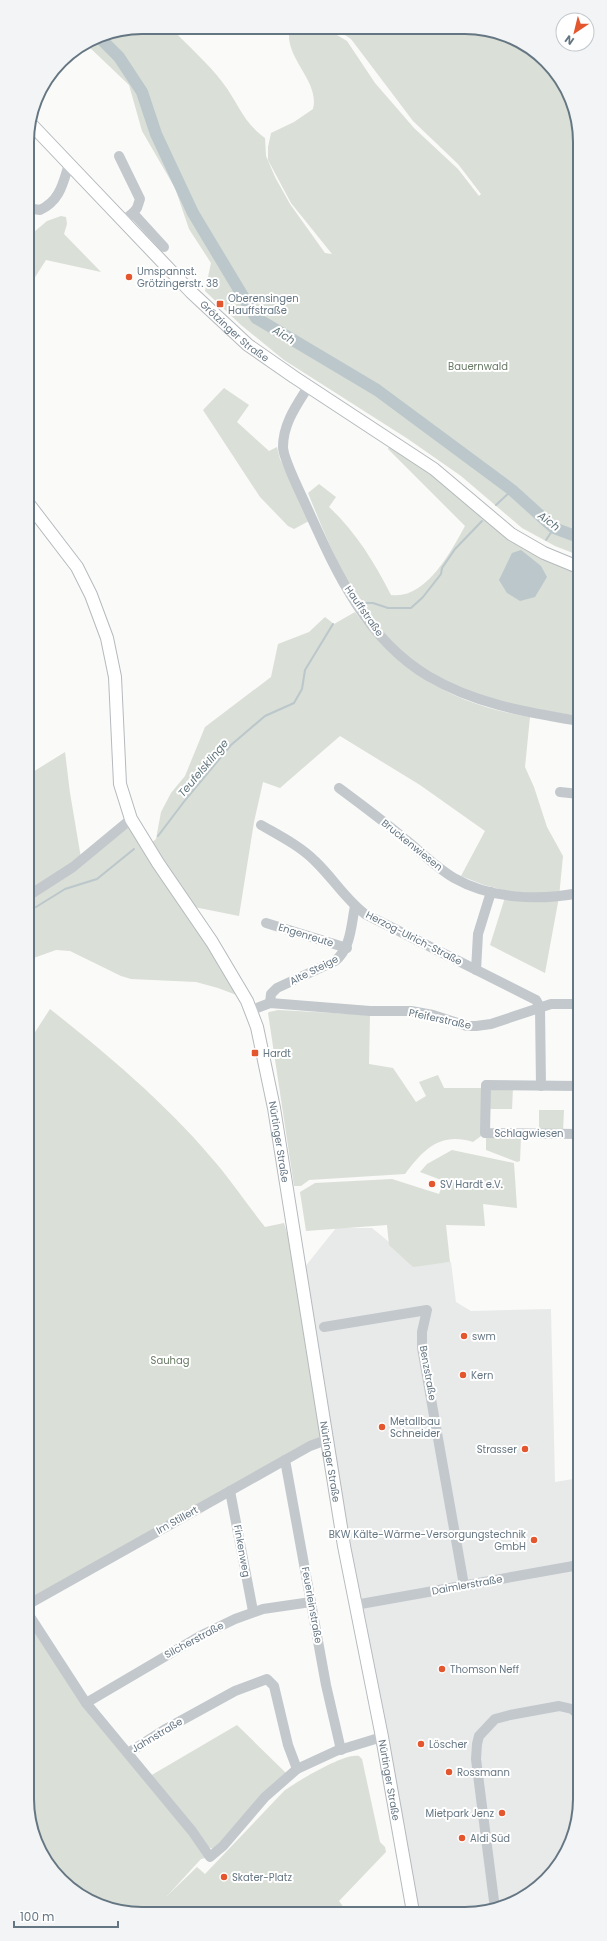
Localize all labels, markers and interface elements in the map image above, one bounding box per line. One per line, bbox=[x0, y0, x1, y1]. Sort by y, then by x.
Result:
north arrow bbox=[555, 12, 595, 52]
text: N bbox=[561, 31, 577, 49]
place label: Umspannst. Grötzingerstr. 38 bbox=[137, 264, 218, 291]
marker: Umspannst. Grötzingerstr. 38 bbox=[124, 272, 134, 282]
place label: Oberensingen Hauffstraße bbox=[228, 291, 299, 318]
street label: Grötzinger Straße bbox=[197, 297, 272, 365]
marker: Oberensingen Hauffstraße bbox=[215, 299, 225, 309]
water label: Aich bbox=[269, 321, 298, 348]
park label: Bauernwald bbox=[448, 359, 508, 374]
water label: Aich bbox=[534, 507, 563, 535]
street label: Hauffstraße bbox=[341, 583, 387, 639]
water label: Teufelsklinge bbox=[174, 736, 232, 800]
street label: Bruckenwiesen bbox=[378, 816, 446, 874]
street label: Herzog-Ulrich-Straße bbox=[363, 907, 465, 969]
street label: Engenreute bbox=[277, 919, 335, 951]
street label: Alte Steige bbox=[287, 951, 341, 989]
street label: Pfeiferstraße bbox=[407, 1005, 473, 1033]
place label: Hardt bbox=[263, 1046, 291, 1061]
marker: Hardt bbox=[250, 1048, 260, 1058]
street label: Nürtinger Straße bbox=[265, 1100, 293, 1183]
street label: Schlagwiesen bbox=[495, 1126, 564, 1141]
place label: SV Hardt e.V. bbox=[440, 1177, 503, 1192]
marker: SV Hardt e.V. bbox=[427, 1179, 437, 1189]
place label: swm bbox=[472, 1329, 496, 1344]
marker: swm bbox=[459, 1331, 469, 1341]
street label: Benzstraße bbox=[416, 1344, 440, 1402]
park label: Sauhag bbox=[151, 1353, 189, 1368]
place label: Kern bbox=[471, 1368, 493, 1383]
marker: Kern bbox=[458, 1370, 468, 1380]
place label: Metallbau Schneider bbox=[390, 1414, 440, 1441]
street label: Nürtinger Straße bbox=[317, 1420, 344, 1503]
marker: Metallbau Schneider bbox=[377, 1422, 387, 1432]
place label: Strasser bbox=[477, 1442, 517, 1457]
marker: Strasser bbox=[520, 1444, 530, 1454]
street label: Im Stillert bbox=[153, 1502, 201, 1538]
street label: Finkenweg bbox=[230, 1524, 254, 1578]
place label: BKW Kälte-Wärme-Versorgungstechnik GmbH bbox=[329, 1527, 527, 1554]
marker: BKW Kälte-Wärme-Versorgungstechnik GmbH bbox=[529, 1535, 539, 1545]
street label: Feuerleinstraße bbox=[298, 1566, 326, 1644]
street label: Daimlerstraße bbox=[431, 1571, 503, 1599]
street label: Silcherstraße bbox=[162, 1618, 226, 1662]
place label: Thomson Neff bbox=[450, 1662, 519, 1677]
marker: Thomson Neff bbox=[437, 1664, 447, 1674]
street label: Jahnstraße bbox=[129, 1714, 185, 1756]
place label: Löscher bbox=[429, 1737, 468, 1752]
street label: Nürtinger Straße bbox=[375, 1738, 404, 1822]
marker: Löscher bbox=[416, 1739, 426, 1749]
place label: Rossmann bbox=[457, 1765, 510, 1780]
marker: Rossmann bbox=[444, 1767, 454, 1777]
place label: Mietpark Jenz bbox=[426, 1806, 494, 1821]
marker: Mietpark Jenz bbox=[497, 1808, 507, 1818]
place label: Aldi Süd bbox=[470, 1831, 510, 1846]
marker: Aldi Süd bbox=[457, 1833, 467, 1843]
place label: Skater-Platz bbox=[232, 1870, 293, 1885]
marker: Skater-Platz bbox=[219, 1872, 229, 1882]
scale bar bbox=[14, 1903, 118, 1929]
text: 100 m bbox=[20, 1908, 54, 1925]

